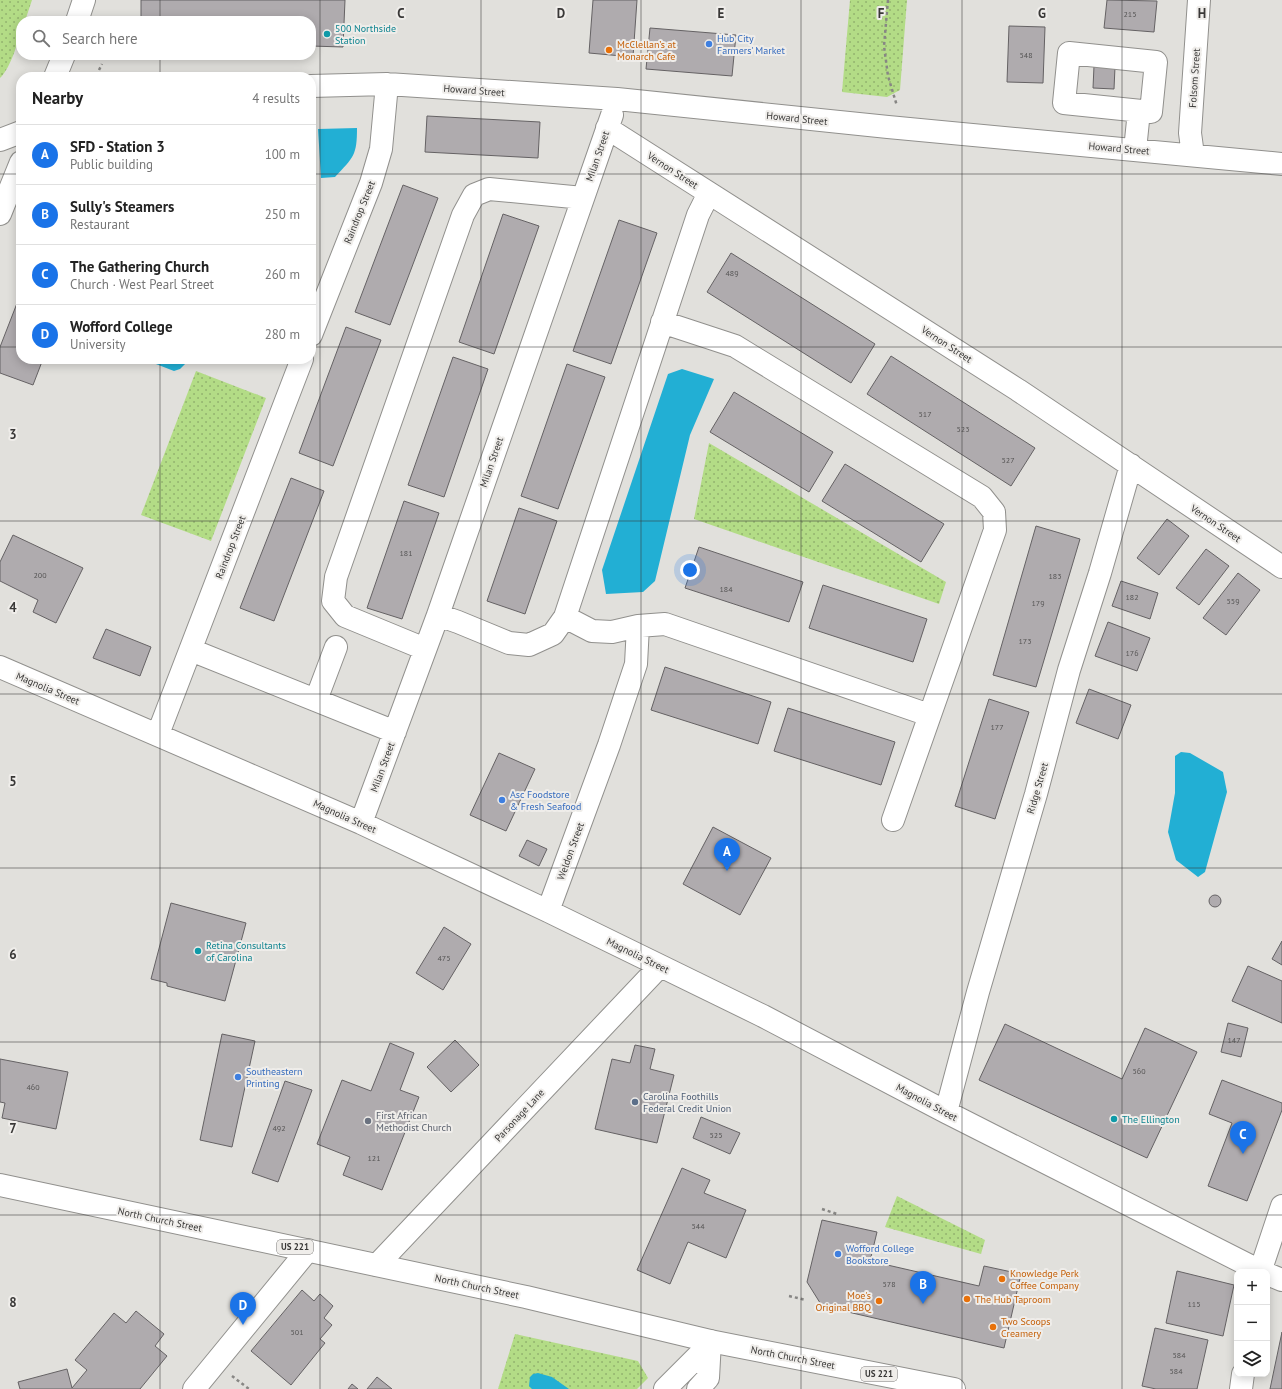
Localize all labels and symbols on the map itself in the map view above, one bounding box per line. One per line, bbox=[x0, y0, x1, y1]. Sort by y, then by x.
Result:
text: C bbox=[397, 5, 405, 22]
text: D bbox=[557, 5, 565, 22]
text: E bbox=[718, 5, 725, 22]
text: F bbox=[878, 5, 885, 22]
text: G bbox=[1038, 5, 1046, 22]
text: H bbox=[1198, 5, 1206, 22]
house number: 215 bbox=[1123, 9, 1137, 19]
place label: 500 Northside Station bbox=[335, 22, 396, 47]
marker: 500 Northside Station bbox=[322, 29, 332, 39]
place label: Hub City Farmers' Market bbox=[717, 32, 785, 57]
place label: McClellan’s at Monarch Cafe bbox=[617, 38, 677, 63]
marker: Hub City Farmers' Market bbox=[704, 39, 714, 49]
marker: McClellan’s at Monarch Cafe bbox=[604, 45, 614, 55]
street label: Folsom Street bbox=[1186, 47, 1203, 108]
house number: 548 bbox=[1019, 50, 1033, 60]
street label: Howard Street bbox=[443, 82, 506, 99]
street label: Howard Street bbox=[766, 109, 829, 128]
street label: Milan Street bbox=[583, 129, 612, 183]
street label: Howard Street bbox=[1088, 139, 1151, 158]
street label: Vernon Street bbox=[644, 149, 701, 192]
street label: Raindrop Street bbox=[341, 178, 378, 246]
house number: 489 bbox=[725, 268, 739, 278]
street label: Vernon Street bbox=[918, 323, 975, 366]
house number: 517 bbox=[918, 409, 932, 419]
house number: 523 bbox=[956, 424, 970, 434]
text: 3 bbox=[9, 426, 17, 443]
street label: Milan Street bbox=[477, 435, 506, 489]
house number: 527 bbox=[1001, 455, 1015, 465]
street label: Vernon Street bbox=[1187, 501, 1244, 545]
street label: Raindrop Street bbox=[212, 513, 249, 581]
house number: 181 bbox=[399, 548, 413, 558]
your location bbox=[680, 560, 700, 580]
house number: 200 bbox=[33, 570, 47, 580]
house number: 183 bbox=[1048, 571, 1062, 581]
house number: 184 bbox=[719, 584, 733, 594]
house number: 182 bbox=[1125, 592, 1139, 602]
house number: 559 bbox=[1226, 596, 1240, 606]
house number: 179 bbox=[1031, 598, 1045, 608]
text: 4 bbox=[9, 599, 17, 616]
house number: 173 bbox=[1018, 636, 1032, 646]
house number: 176 bbox=[1125, 648, 1139, 658]
street label: Magnolia Street bbox=[14, 669, 82, 708]
house number: 177 bbox=[990, 722, 1004, 732]
street label: Milan Street bbox=[367, 740, 398, 794]
street label: Ridge Street bbox=[1024, 760, 1051, 815]
text: 5 bbox=[9, 773, 17, 790]
place label: Asc Foodstore & Fresh Seafood bbox=[510, 788, 581, 813]
marker: Asc Foodstore & Fresh Seafood bbox=[497, 795, 507, 805]
street label: Magnolia Street bbox=[311, 797, 379, 836]
street label: Weldon Street bbox=[554, 820, 587, 882]
pin: A bbox=[714, 838, 740, 871]
street label: Magnolia Street bbox=[604, 935, 672, 976]
place label: Retina Consultants of Carolina bbox=[206, 939, 286, 964]
text: 6 bbox=[9, 946, 17, 963]
marker: Retina Consultants of Carolina bbox=[193, 946, 203, 956]
house number: 475 bbox=[437, 953, 451, 963]
house number: 147 bbox=[1227, 1035, 1241, 1045]
place label: Southeastern Printing bbox=[246, 1065, 302, 1090]
house number: 560 bbox=[1132, 1066, 1146, 1076]
marker: Southeastern Printing bbox=[233, 1072, 243, 1082]
street label: Magnolia Street bbox=[894, 1081, 960, 1124]
house number: 460 bbox=[26, 1082, 40, 1092]
street label: Parsonage Lane bbox=[492, 1086, 547, 1144]
place label: Carolina Foothills Federal Credit Union bbox=[643, 1090, 731, 1115]
marker: Carolina Foothills Federal Credit Union bbox=[630, 1097, 640, 1107]
place label: First African Methodist Church bbox=[376, 1109, 452, 1134]
place label: The Ellington bbox=[1122, 1113, 1180, 1126]
marker: The Ellington bbox=[1109, 1114, 1119, 1124]
marker: First African Methodist Church bbox=[363, 1116, 373, 1126]
text: 7 bbox=[9, 1120, 17, 1137]
pin: C bbox=[1230, 1121, 1256, 1154]
house number: 492 bbox=[272, 1123, 286, 1133]
house number: 525 bbox=[709, 1130, 723, 1140]
house number: 121 bbox=[367, 1153, 381, 1163]
street label: North Church Street bbox=[117, 1204, 204, 1235]
house number: 544 bbox=[691, 1221, 705, 1231]
road number: US 221 bbox=[277, 1240, 313, 1254]
place label: Wofford College Bookstore bbox=[846, 1242, 914, 1267]
marker: Wofford College Bookstore bbox=[833, 1249, 843, 1259]
place label: Knowledge Perk Coffee Company bbox=[1010, 1267, 1079, 1292]
street label: North Church Street bbox=[434, 1271, 521, 1302]
pin: B bbox=[910, 1271, 936, 1304]
marker: Knowledge Perk Coffee Company bbox=[997, 1274, 1007, 1284]
house number: 578 bbox=[882, 1279, 896, 1289]
place label: Moe's Original BBQ bbox=[815, 1289, 872, 1314]
pin: D bbox=[230, 1292, 256, 1325]
place label: The Hub Taproom bbox=[975, 1293, 1051, 1306]
text: 8 bbox=[9, 1294, 17, 1311]
marker: The Hub Taproom bbox=[962, 1294, 972, 1304]
marker: Moe's Original BBQ bbox=[874, 1296, 884, 1306]
house number: 115 bbox=[1187, 1299, 1201, 1309]
place label: Two Scoops Creamery bbox=[1001, 1315, 1050, 1340]
marker: Two Scoops Creamery bbox=[988, 1322, 998, 1332]
house number: 501 bbox=[290, 1327, 304, 1337]
street label: North Church Street bbox=[750, 1343, 837, 1372]
house number: 584 bbox=[1172, 1350, 1186, 1360]
house number: 584 bbox=[1169, 1366, 1183, 1376]
road number: US 221 bbox=[861, 1367, 897, 1381]

